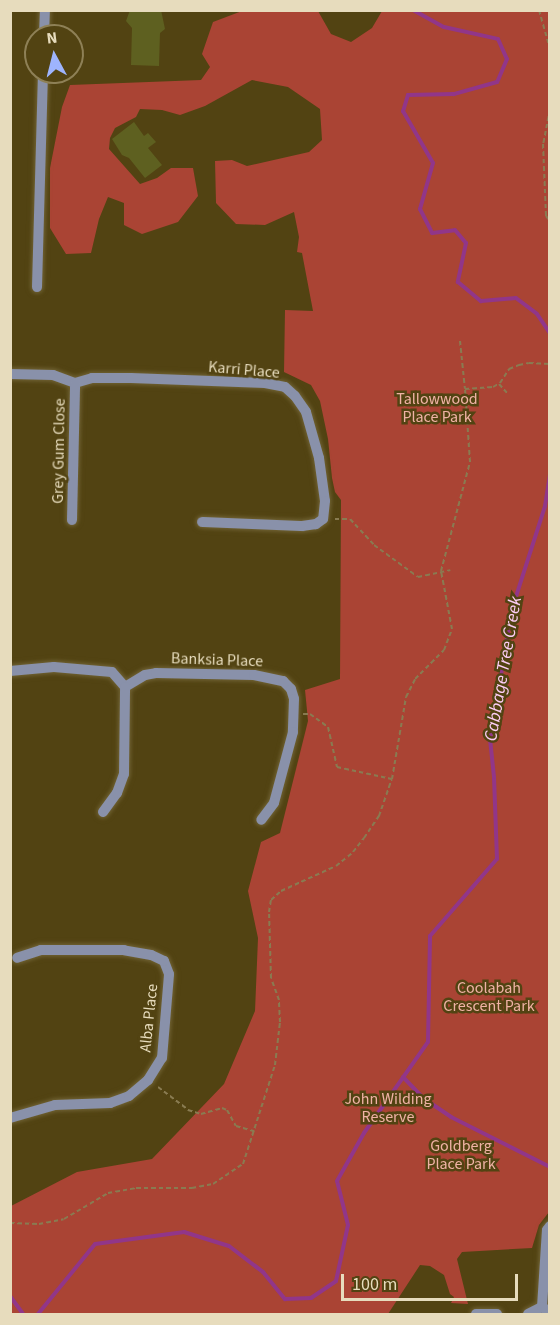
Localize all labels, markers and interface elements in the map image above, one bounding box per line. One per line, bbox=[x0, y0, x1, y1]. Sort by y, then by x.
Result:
north arrow bbox=[24, 24, 84, 84]
text: N bbox=[45, 27, 59, 50]
street label: Karri Place bbox=[207, 357, 281, 383]
park label: Tallowwood Place Park bbox=[396, 389, 478, 427]
street label: Grey Gum Close bbox=[48, 398, 70, 504]
water label: Cabbage Tree Creek bbox=[481, 595, 527, 743]
street label: Banksia Place bbox=[171, 649, 263, 671]
park label: Coolabah Crescent Park bbox=[443, 978, 535, 1016]
street label: Alba Place bbox=[136, 983, 162, 1053]
park label: John Wilding Reserve bbox=[344, 1089, 432, 1127]
park label: Goldberg Place Park bbox=[426, 1136, 496, 1174]
scale bar bbox=[344, 1262, 521, 1300]
text: 100 m bbox=[352, 1272, 397, 1297]

